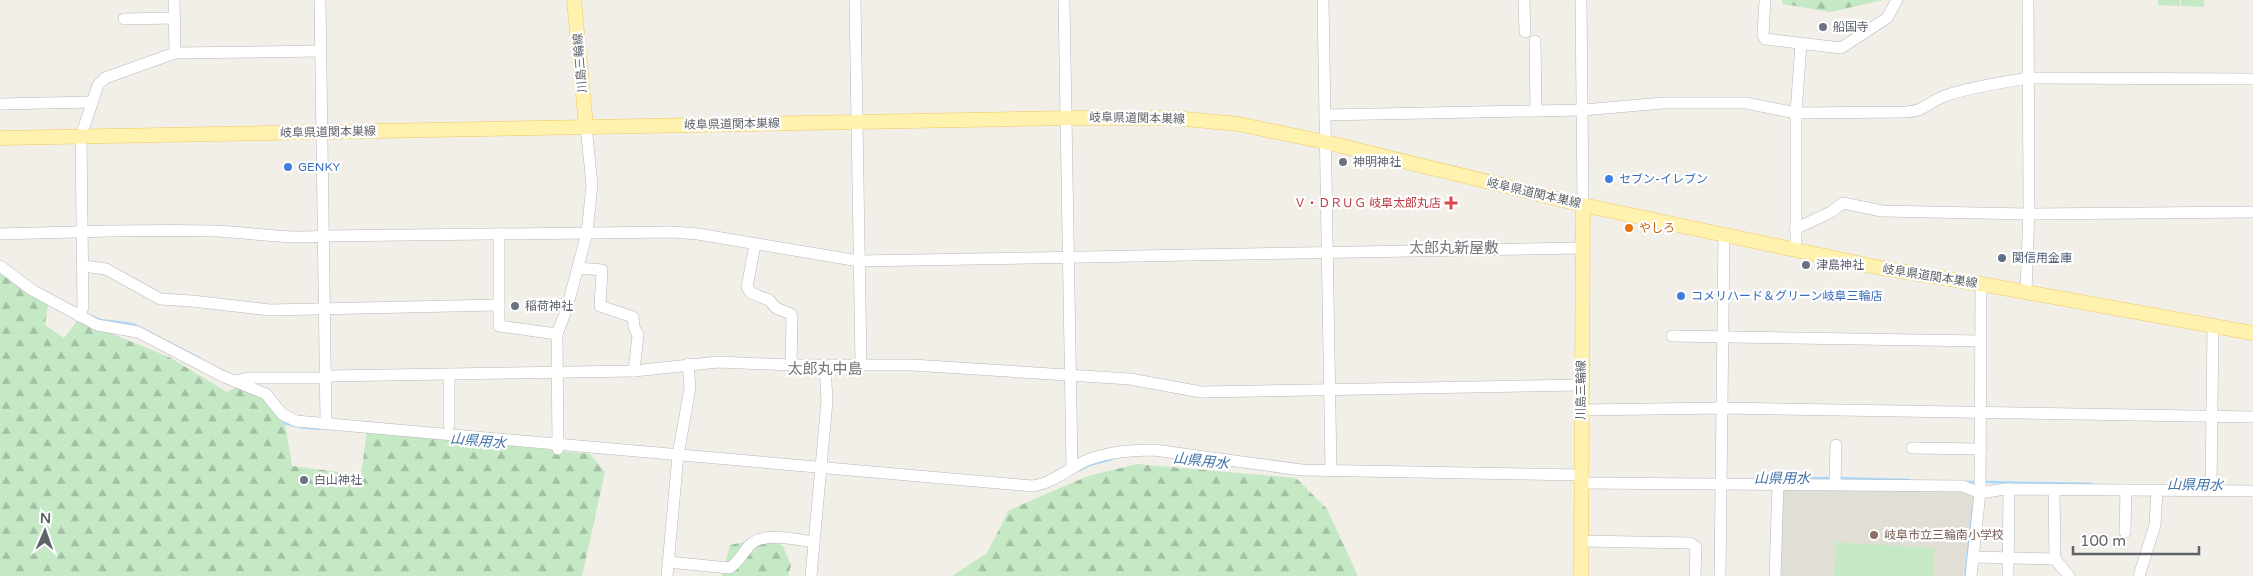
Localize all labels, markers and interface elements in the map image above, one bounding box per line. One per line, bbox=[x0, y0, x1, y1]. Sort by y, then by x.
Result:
place label: 船国寺 bbox=[1833, 20, 1869, 34]
marker: 船国寺 bbox=[1817, 21, 1829, 33]
street label: 川島三輪線 bbox=[570, 32, 590, 94]
street label: 岐阜県道関本巣線 bbox=[1089, 110, 1185, 126]
street label: 岐阜県道関本巣線 bbox=[684, 116, 780, 132]
street label: 岐阜県道関本巣線 bbox=[280, 124, 376, 140]
place label: 神明神社 bbox=[1353, 155, 1401, 169]
marker: 神明神社 bbox=[1337, 156, 1349, 168]
place label: GENKY bbox=[298, 160, 340, 174]
marker: GENKY bbox=[282, 161, 294, 173]
place label: セブン-イレブン bbox=[1619, 172, 1708, 186]
marker: セブン-イレブン bbox=[1603, 173, 1615, 185]
street label: 岐阜県道関本巣線 bbox=[1486, 175, 1582, 211]
place label: Ｖ・ＤＲＵＧ 岐阜太郎丸店 bbox=[1294, 196, 1441, 210]
marker: Ｖ・ＤＲＵＧ 岐阜太郎丸店 bbox=[1445, 197, 1457, 209]
place label: やしろ bbox=[1639, 221, 1675, 235]
marker: やしろ bbox=[1623, 222, 1635, 234]
district label: 太郎丸新屋敷 bbox=[1409, 239, 1499, 257]
place label: 関信用金庫 bbox=[2012, 251, 2072, 265]
marker: 関信用金庫 bbox=[1996, 252, 2008, 264]
place label: 津島神社 bbox=[1816, 258, 1864, 272]
marker: 津島神社 bbox=[1800, 259, 1812, 271]
street label: 岐阜県道関本巣線 bbox=[1881, 262, 1979, 290]
place label: コメリハード＆グリーン岐阜三輪店 bbox=[1691, 289, 1882, 303]
marker: コメリハード＆グリーン岐阜三輪店 bbox=[1675, 290, 1687, 302]
place label: 稲荷神社 bbox=[525, 299, 573, 313]
marker: 稲荷神社 bbox=[509, 300, 521, 312]
district label: 太郎丸中島 bbox=[787, 360, 863, 378]
street label: 川島三輪線 bbox=[1574, 360, 1588, 420]
water label: 山県用水 bbox=[449, 430, 509, 452]
water label: 山県用水 bbox=[1172, 450, 1232, 473]
water label: 山県用水 bbox=[1754, 470, 1812, 487]
place label: 白山神社 bbox=[314, 473, 362, 487]
marker: 白山神社 bbox=[298, 474, 310, 486]
water label: 山県用水 bbox=[2167, 476, 2225, 494]
north arrow bbox=[20, 506, 70, 556]
text: N bbox=[40, 510, 51, 527]
scale bar bbox=[2073, 524, 2199, 556]
place label: 岐阜市立三輪南小学校 bbox=[1884, 528, 2004, 542]
marker: 岐阜市立三輪南小学校 bbox=[1868, 529, 1880, 541]
text: 100 m bbox=[2080, 532, 2126, 550]

